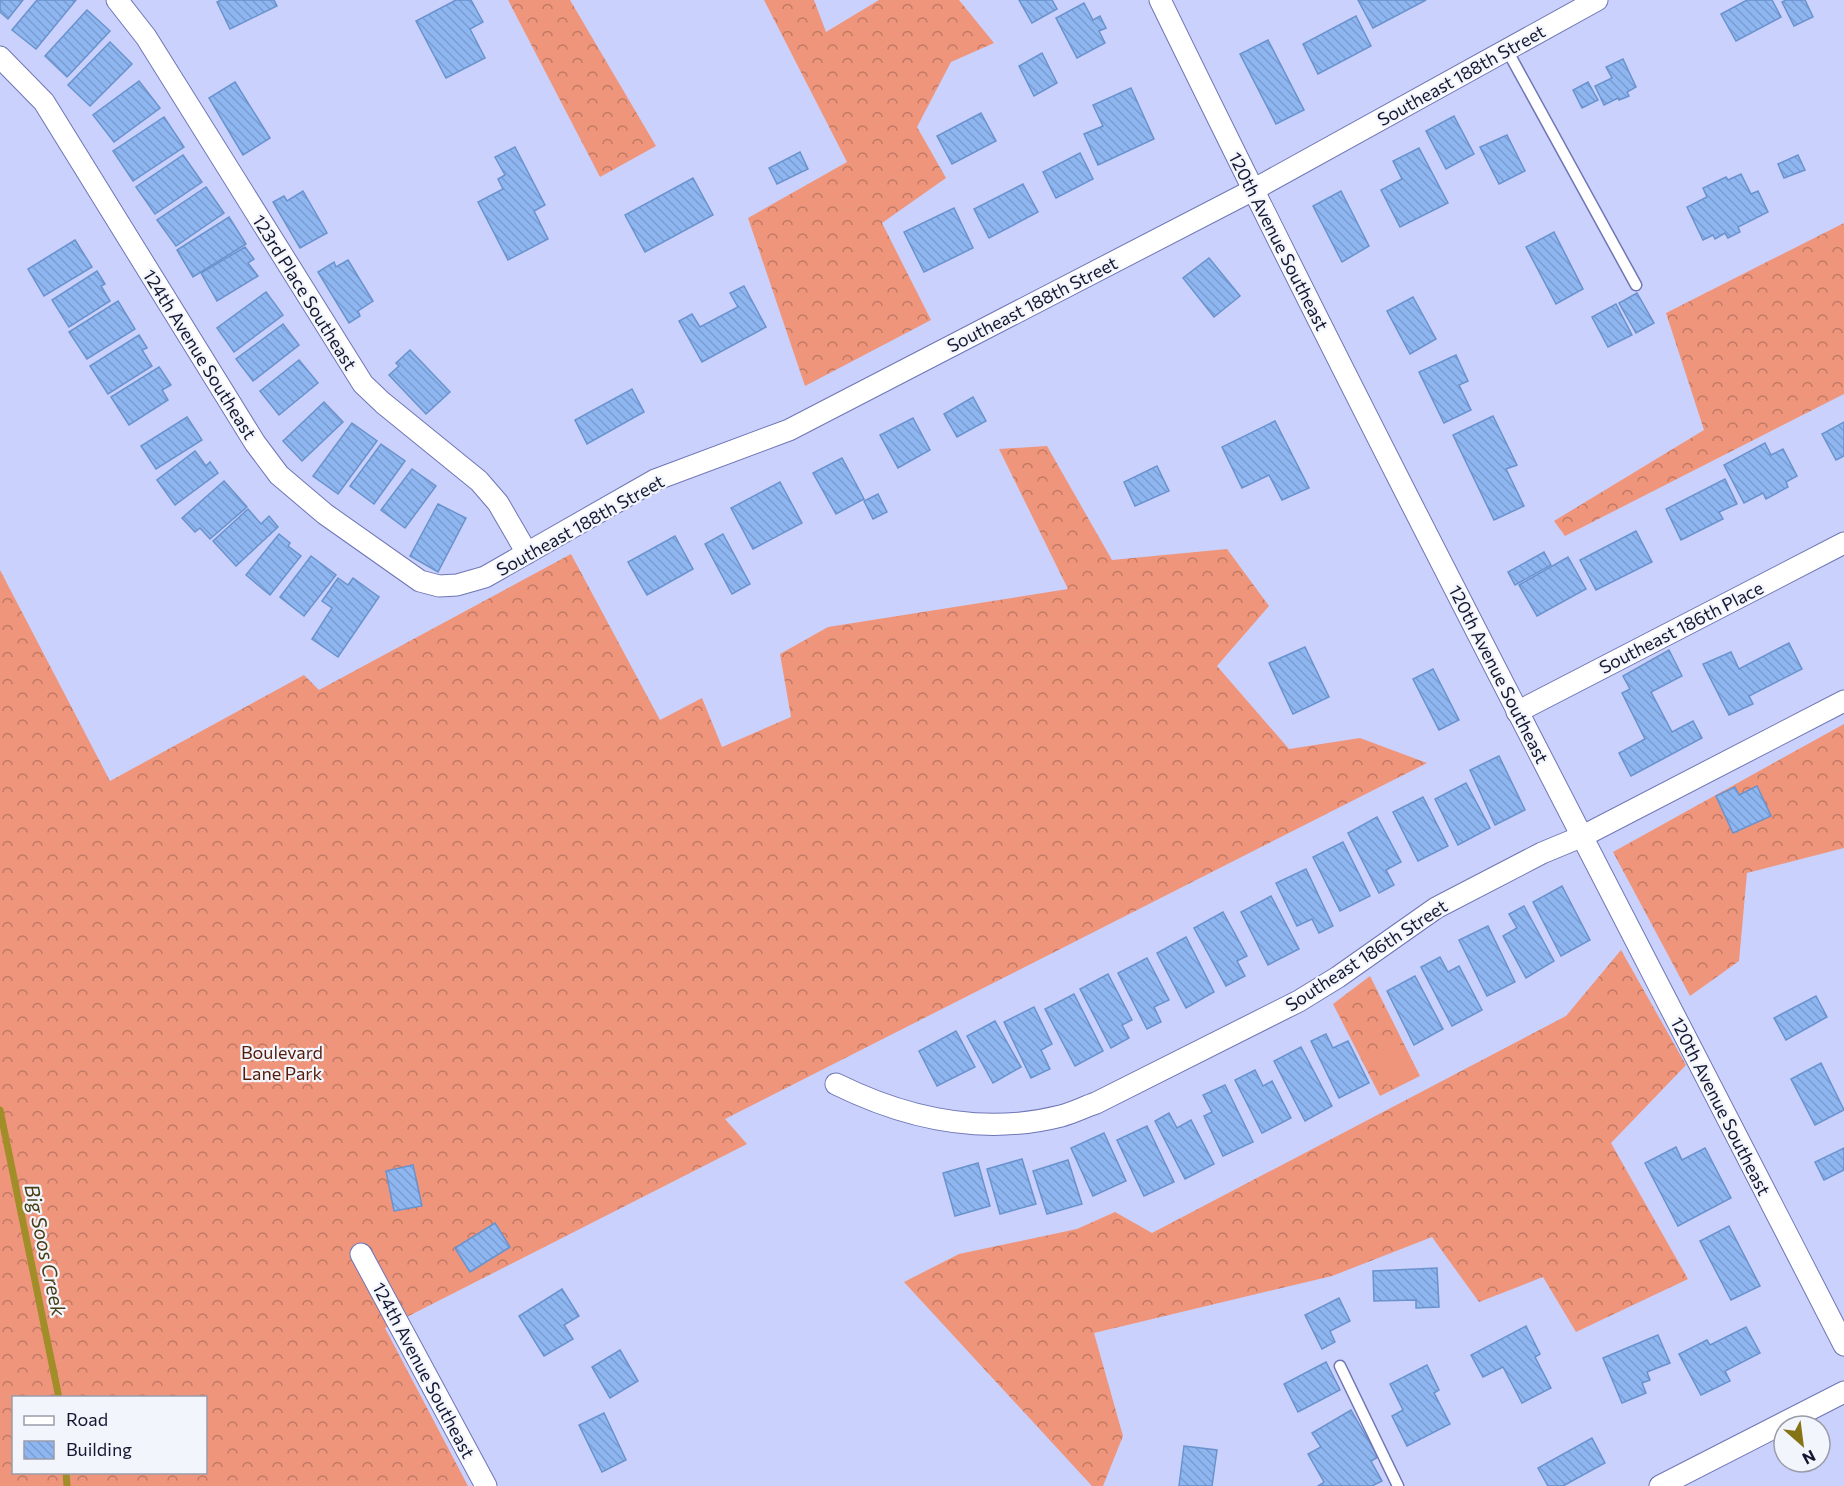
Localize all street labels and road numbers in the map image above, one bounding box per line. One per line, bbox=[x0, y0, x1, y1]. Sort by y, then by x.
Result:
street label: Southeast 188th Street bbox=[1373, 20, 1549, 130]
street label: 120th Avenue Southeast bbox=[1224, 148, 1334, 334]
street label: 123rd Place Southeast bbox=[248, 210, 362, 374]
street label: Southeast 188th Street bbox=[943, 251, 1121, 357]
street label: 124th Avenue Southeast bbox=[139, 265, 261, 443]
street label: Southeast 188th Street bbox=[492, 470, 668, 580]
street label: Southeast 186th Place bbox=[1595, 576, 1767, 678]
street label: 120th Avenue Southeast bbox=[1444, 581, 1554, 767]
street label: Southeast 186th Street bbox=[1281, 894, 1451, 1016]
street label: 120th Avenue Southeast bbox=[1666, 1013, 1776, 1199]
street label: 124th Avenue Southeast bbox=[368, 1278, 480, 1462]

